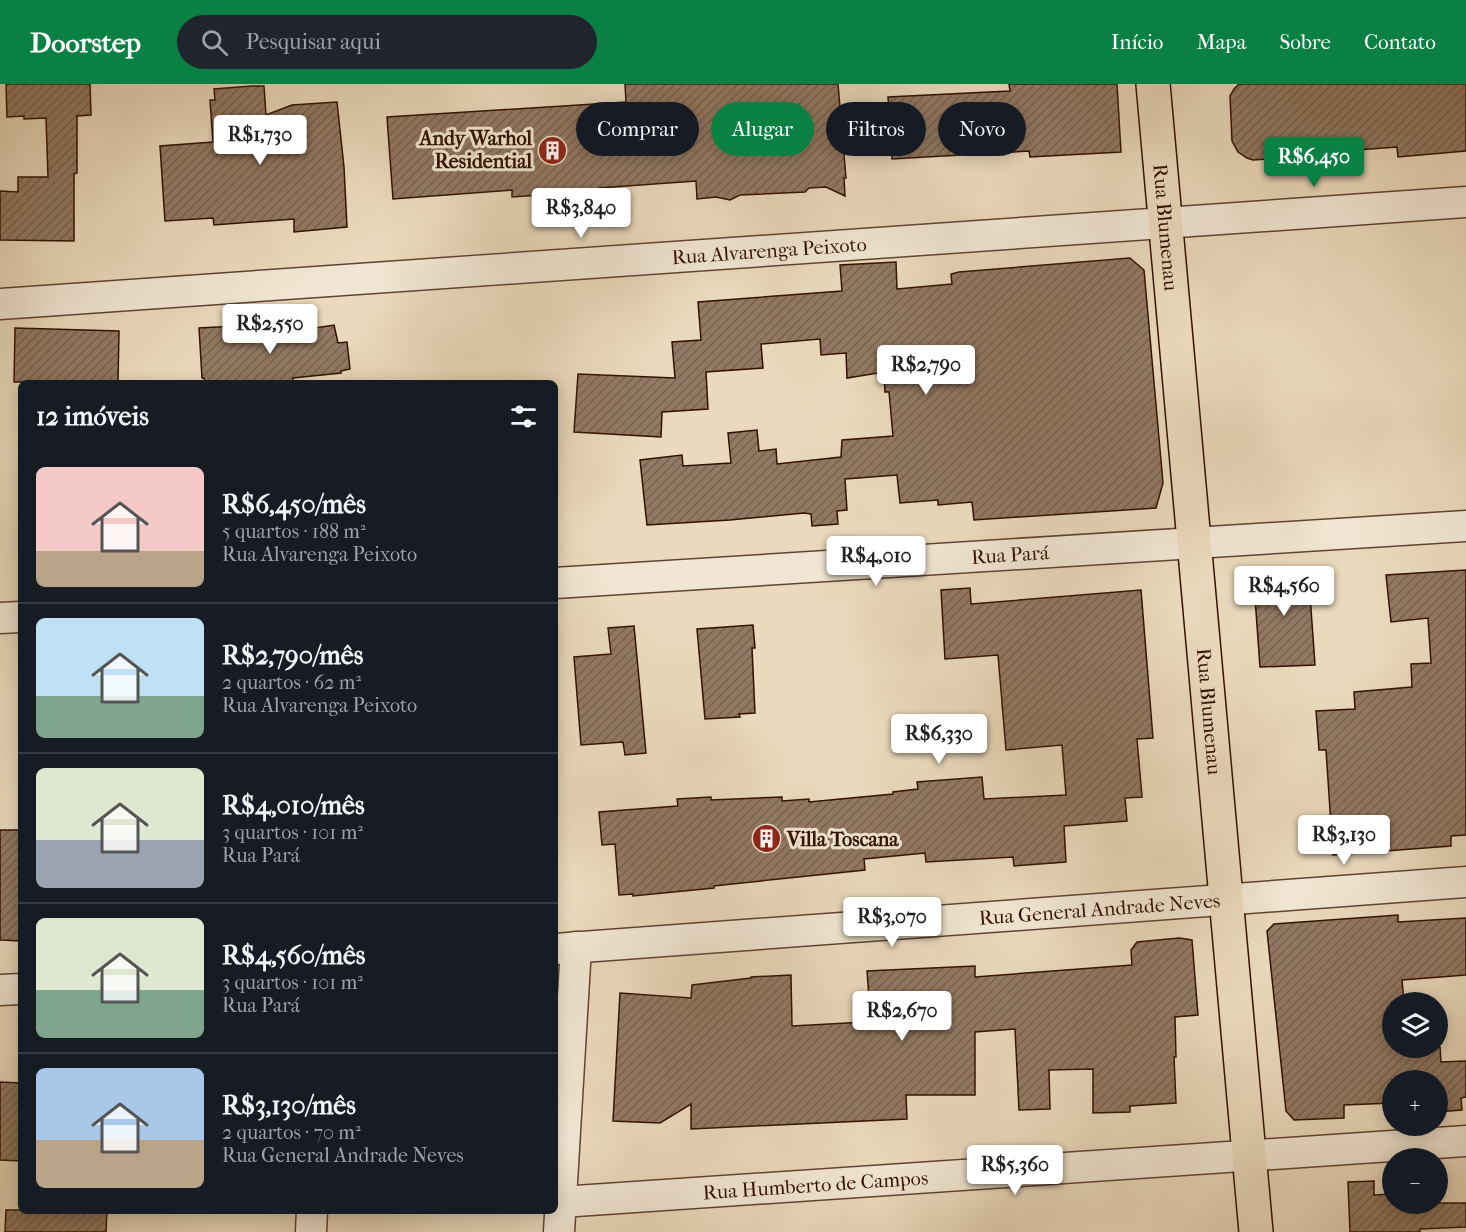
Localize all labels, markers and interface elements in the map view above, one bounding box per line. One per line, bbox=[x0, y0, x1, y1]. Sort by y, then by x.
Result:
search box bbox=[177, 15, 597, 69]
text: Doorstep bbox=[30, 26, 141, 59]
icon: search bbox=[198, 26, 231, 59]
text: Pesquisar aqui bbox=[246, 29, 381, 55]
text: Início bbox=[1111, 30, 1163, 54]
text: Mapa bbox=[1196, 30, 1246, 54]
text: Sobre bbox=[1279, 30, 1331, 54]
text: Contato bbox=[1364, 30, 1436, 54]
chip: Comprar bbox=[576, 102, 699, 156]
chip: Alugar bbox=[711, 102, 814, 156]
chip: Filtros bbox=[826, 102, 926, 156]
chip: Novo bbox=[938, 102, 1026, 156]
pin: R$1,730 bbox=[205, 115, 315, 166]
text: R$1,730 bbox=[228, 123, 292, 146]
place label: Andy Warhol Residential bbox=[417, 127, 532, 173]
building icon: Andy Warhol Residential bbox=[537, 134, 569, 166]
pin: R$6,450 bbox=[1259, 137, 1369, 188]
text: R$6,450 bbox=[1278, 145, 1350, 168]
street label: Rua Blumenau bbox=[1149, 163, 1183, 293]
pin: R$3,840 bbox=[526, 188, 636, 239]
text: R$3,840 bbox=[546, 196, 616, 219]
street label: Rua Alvarenga Peixoto bbox=[671, 232, 867, 269]
pin: R$2,550 bbox=[215, 304, 325, 355]
text: R$2,550 bbox=[236, 312, 304, 335]
pin: R$2,790 bbox=[871, 345, 981, 396]
text: R$2,790 bbox=[891, 353, 961, 376]
icon: filters bbox=[507, 400, 540, 433]
text: 12 imóveis bbox=[36, 401, 149, 432]
text: R$6,450/mês bbox=[222, 489, 366, 520]
icon: home bbox=[84, 491, 156, 563]
text: 5 quartos · 188 m² bbox=[222, 520, 366, 543]
pin: R$4,010 bbox=[821, 536, 931, 587]
street label: Rua Pará bbox=[970, 541, 1050, 568]
text: Rua Alvarenga Peixoto bbox=[222, 543, 417, 566]
text: R$4,010 bbox=[841, 544, 911, 567]
pin: R$4,560 bbox=[1229, 566, 1339, 617]
text: R$4,560 bbox=[1248, 574, 1320, 597]
text: R$2,790/mês bbox=[222, 640, 363, 671]
icon: home bbox=[84, 642, 156, 714]
street label: Rua Blumenau bbox=[1192, 647, 1227, 777]
text: 2 quartos · 62 m² bbox=[222, 671, 361, 694]
text: Rua Alvarenga Peixoto bbox=[222, 694, 417, 717]
pin: R$6,330 bbox=[884, 714, 994, 765]
text: R$6,330 bbox=[905, 722, 973, 745]
text: R$4,010/mês bbox=[222, 790, 365, 821]
icon: home bbox=[84, 792, 156, 864]
pin: R$3,130 bbox=[1289, 815, 1399, 866]
text: 3 quartos · 101 m² bbox=[222, 821, 363, 844]
building icon: Villa Toscana bbox=[750, 823, 782, 855]
text: R$3,130 bbox=[1312, 823, 1376, 846]
place label: Villa Toscana bbox=[786, 828, 899, 851]
text: Rua Pará bbox=[222, 844, 300, 867]
street label: Rua General Andrade Neves bbox=[978, 889, 1221, 929]
pin: R$3,070 bbox=[837, 897, 947, 948]
text: R$3,070 bbox=[857, 905, 927, 928]
text: R$4,560/mês bbox=[222, 940, 365, 971]
icon: home bbox=[84, 942, 156, 1014]
text: 3 quartos · 101 m² bbox=[222, 971, 363, 994]
pin: R$2,670 bbox=[847, 991, 957, 1042]
map controls bbox=[1382, 992, 1448, 1214]
button: layers bbox=[1382, 992, 1448, 1058]
text: Rua Pará bbox=[222, 994, 300, 1017]
text: R$2,670 bbox=[866, 999, 938, 1022]
button: + bbox=[1382, 1070, 1448, 1136]
text: R$3,130/mês bbox=[222, 1090, 356, 1121]
icon: home bbox=[84, 1092, 156, 1164]
text: 2 quartos · 70 m² bbox=[222, 1121, 361, 1144]
text: Rua General Andrade Neves bbox=[222, 1144, 464, 1167]
pin: R$5,360 bbox=[960, 1145, 1070, 1196]
button: − bbox=[1382, 1148, 1448, 1214]
text: R$5,360 bbox=[981, 1153, 1049, 1176]
street label: Rua Humberto de Campos bbox=[702, 1166, 929, 1204]

